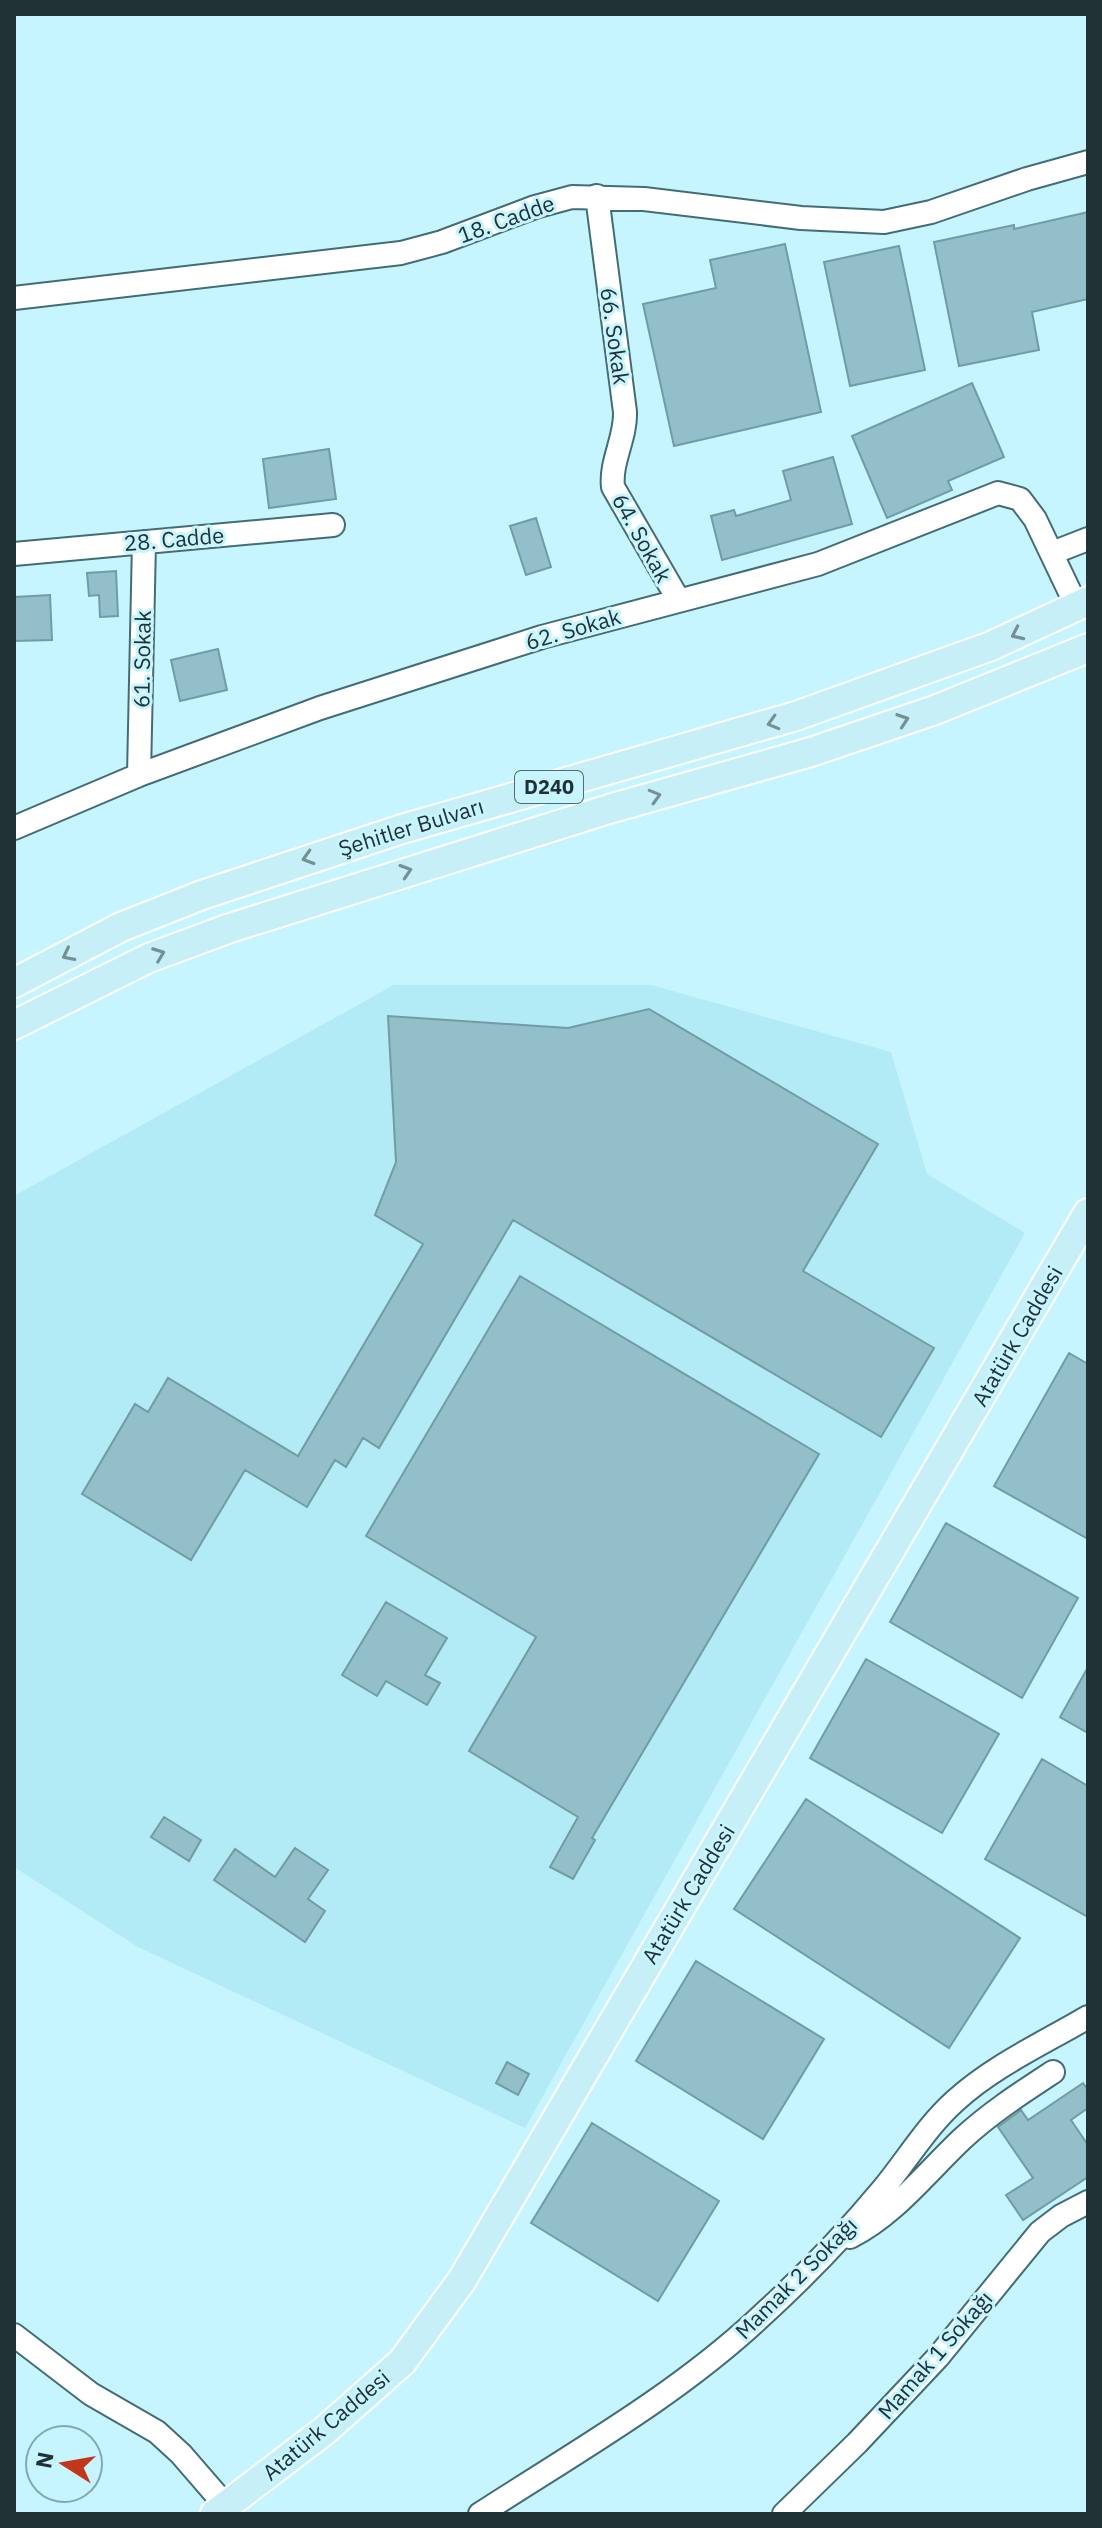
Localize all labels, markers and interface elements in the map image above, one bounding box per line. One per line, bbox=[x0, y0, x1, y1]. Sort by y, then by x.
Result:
street label: 18. Cadde bbox=[454, 188, 558, 249]
street label: 66. Sokak bbox=[594, 286, 637, 387]
street label: 64. Sokak bbox=[606, 488, 679, 588]
street label: 28. Cadde bbox=[123, 520, 225, 557]
street label: 62. Sokak bbox=[522, 601, 624, 656]
street label: 61. Sokak bbox=[126, 610, 157, 708]
one-way arrow bbox=[1011, 624, 1026, 640]
one-way arrow bbox=[767, 714, 781, 730]
one-way arrow bbox=[896, 714, 910, 730]
road number: D240 bbox=[515, 771, 583, 803]
one-way arrow bbox=[647, 789, 661, 805]
street label: Şehitler Bulvarı bbox=[335, 791, 487, 862]
one-way arrow bbox=[302, 849, 316, 865]
one-way arrow bbox=[398, 864, 412, 880]
one-way arrow bbox=[61, 946, 76, 961]
one-way arrow bbox=[151, 947, 165, 964]
street label: Atatürk Caddesi bbox=[965, 1260, 1069, 1411]
street label: Atatürk Caddesi bbox=[635, 1819, 741, 1969]
street label: Mamak 2 Sokağı bbox=[728, 2210, 863, 2345]
street label: Mamak 1 Sokağı bbox=[871, 2284, 998, 2425]
street label: Atatürk Caddesi bbox=[256, 2363, 395, 2486]
north arrow bbox=[24, 2424, 104, 2504]
text: N bbox=[28, 2449, 60, 2471]

